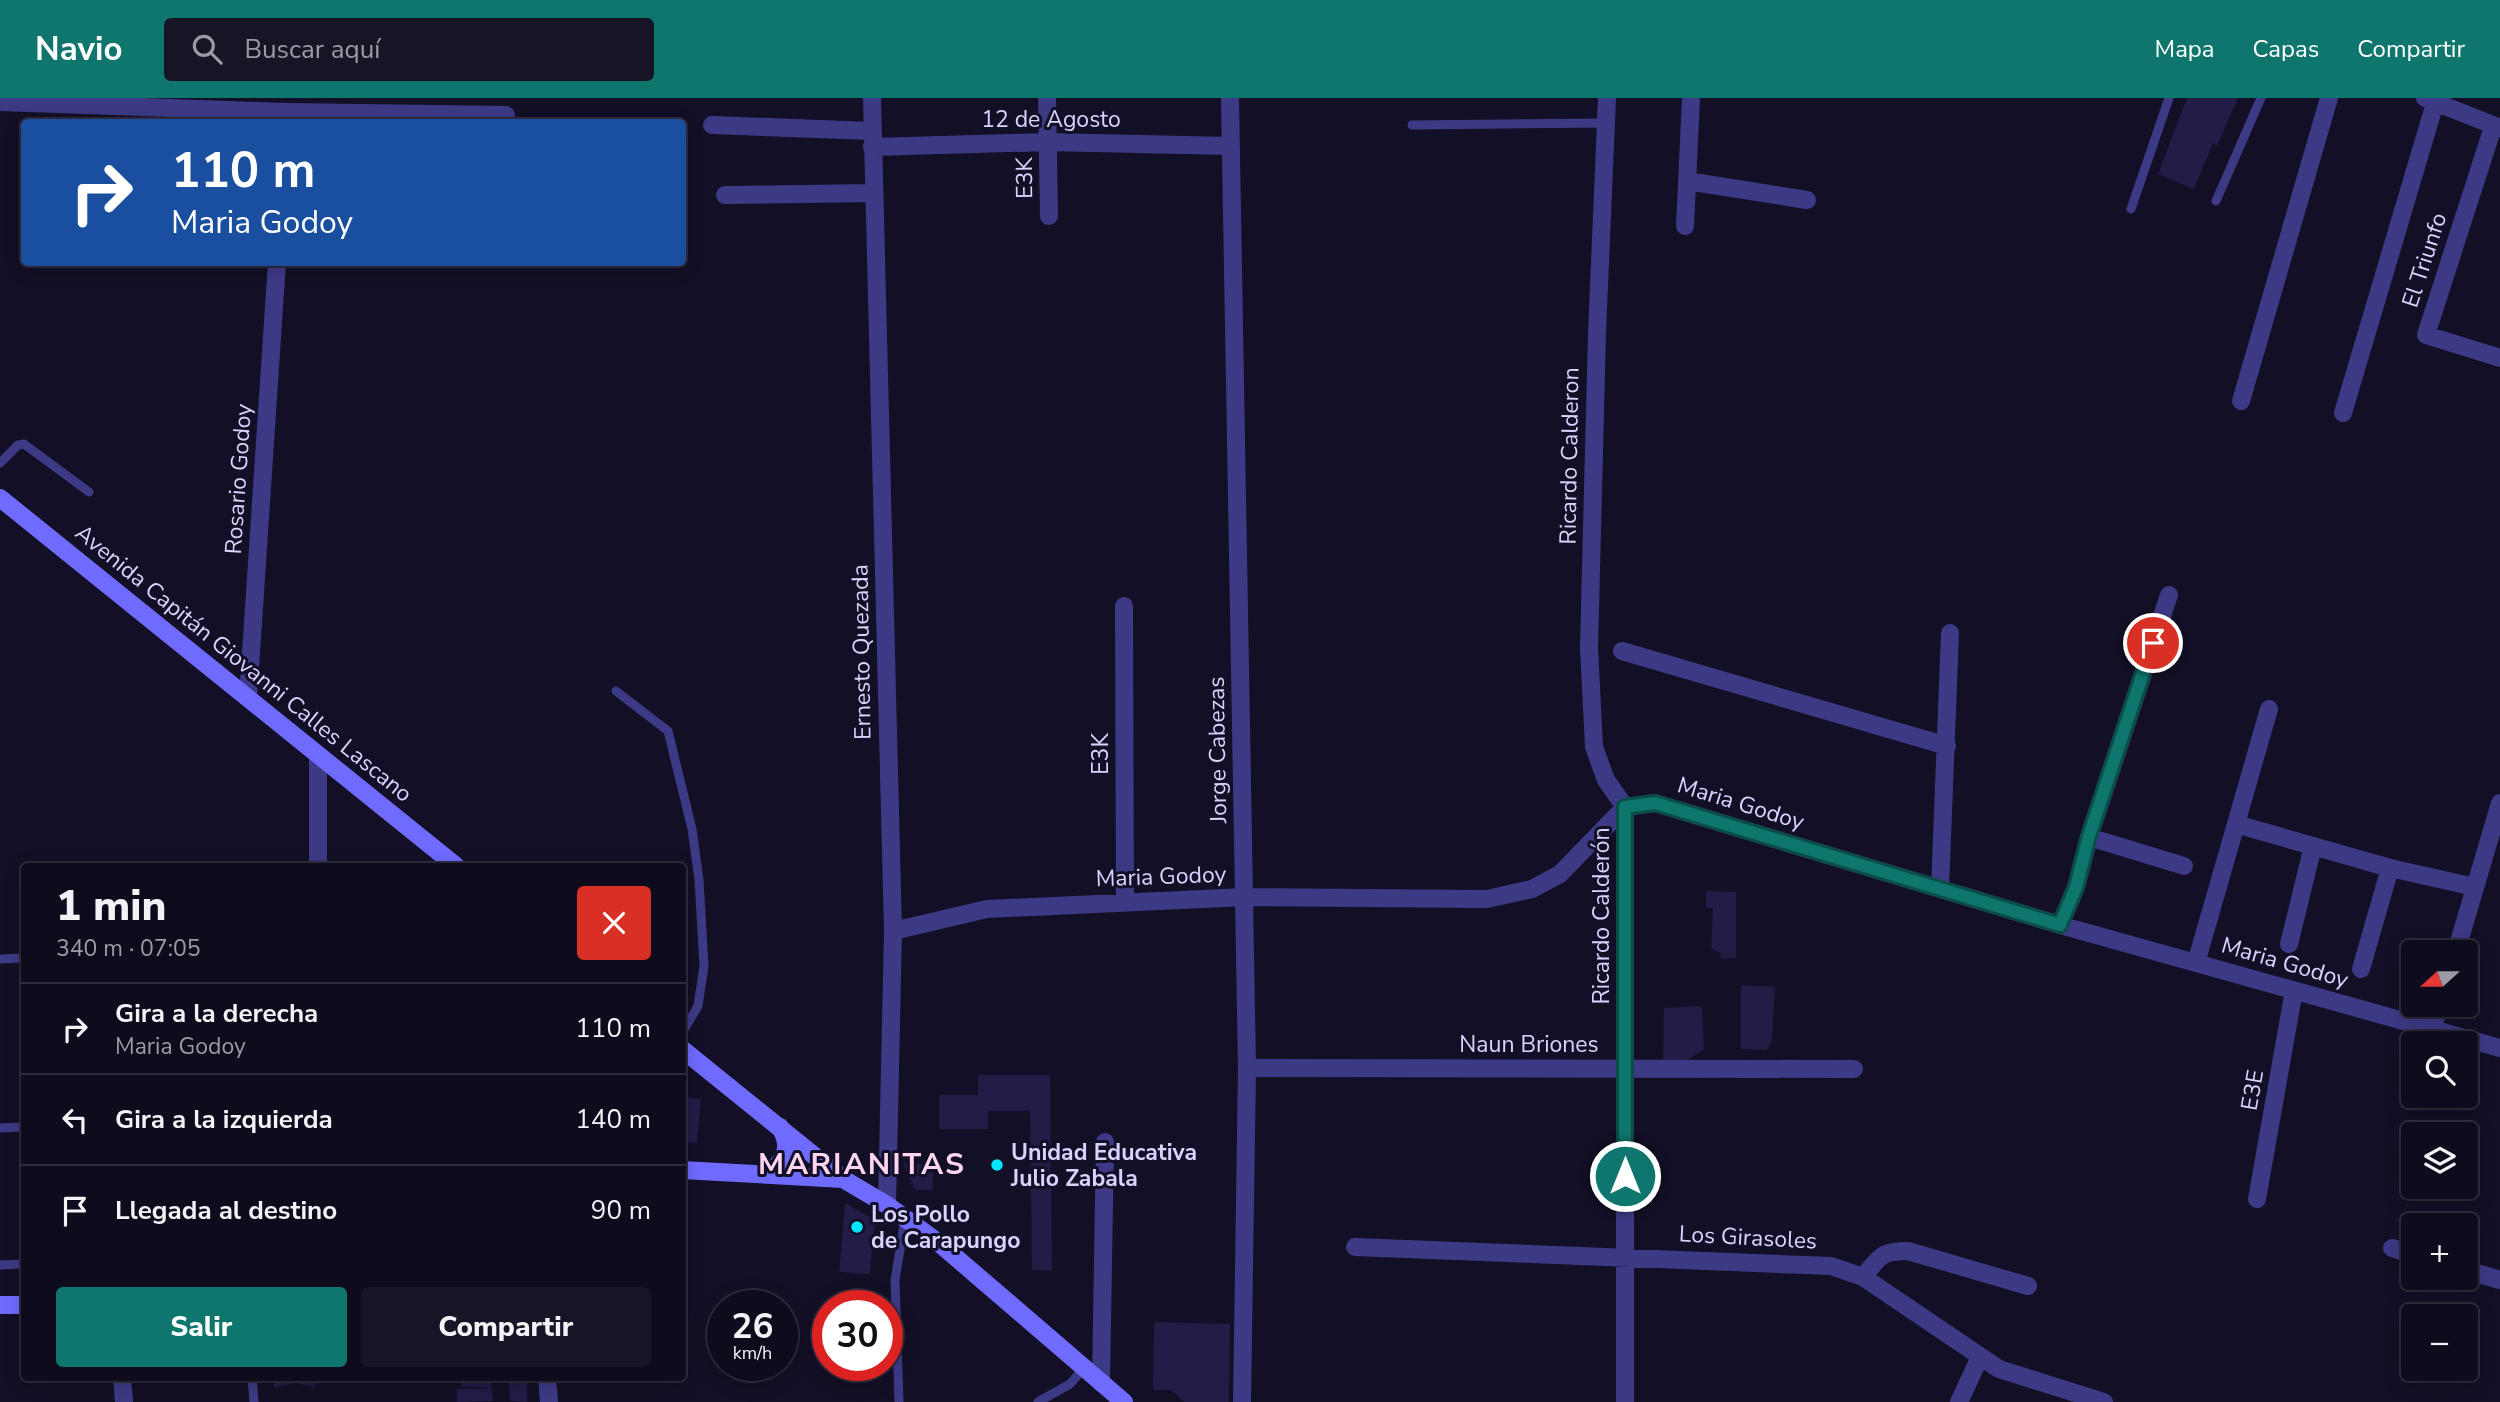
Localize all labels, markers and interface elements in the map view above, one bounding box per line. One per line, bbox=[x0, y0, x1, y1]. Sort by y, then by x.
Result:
search box bbox=[164, 18, 654, 81]
text: Navio bbox=[35, 27, 122, 72]
icon: search bbox=[188, 30, 226, 68]
text: Buscar aquí bbox=[244, 32, 380, 67]
text: Mapa bbox=[2155, 33, 2215, 65]
text: Capas bbox=[2253, 33, 2319, 65]
text: Compartir bbox=[2357, 33, 2465, 65]
street label: 12 de Agosto bbox=[981, 104, 1121, 135]
text: 110 m bbox=[171, 137, 315, 204]
icon: right bbox=[56, 147, 147, 238]
street label: E3K bbox=[1009, 156, 1040, 199]
text: Maria Godoy bbox=[171, 201, 353, 244]
street label: El Triunfo bbox=[2395, 209, 2454, 311]
street label: Ricardo Calderon bbox=[1552, 367, 1587, 545]
street label: Rosario Godoy bbox=[218, 403, 259, 555]
street label: Avenida Capitán Giovanni Calles Lascano bbox=[69, 517, 419, 809]
street label: Ernesto Quezada bbox=[844, 564, 879, 740]
pin bbox=[2123, 613, 2183, 673]
icon: arrive bbox=[2134, 624, 2172, 662]
street label: Jorge Cabezas bbox=[1201, 676, 1234, 825]
street label: E3K bbox=[1085, 733, 1116, 775]
street label: Maria Godoy bbox=[1674, 770, 1808, 837]
street label: Ricardo Calderón bbox=[1586, 827, 1617, 1005]
street label: Maria Godoy bbox=[1095, 859, 1227, 894]
text: 1 min bbox=[56, 878, 166, 935]
button: close bbox=[577, 886, 651, 960]
street label: Maria Godoy bbox=[2218, 930, 2352, 995]
text: 340 m · 07:05 bbox=[56, 933, 201, 964]
north arrow bbox=[2401, 940, 2478, 1017]
map controls bbox=[2401, 940, 2478, 1381]
text: Gira a la derecha bbox=[115, 996, 318, 1031]
icon: right bbox=[56, 1010, 94, 1048]
text: 110 m bbox=[575, 1011, 651, 1046]
street label: Naun Briones bbox=[1459, 1029, 1599, 1060]
text: Maria Godoy bbox=[115, 1031, 246, 1062]
button: search bbox=[2401, 1031, 2478, 1108]
street label: E3E bbox=[2234, 1067, 2271, 1113]
icon: left bbox=[56, 1101, 94, 1139]
text: Gira a la izquierda bbox=[115, 1102, 333, 1137]
text: 140 m bbox=[575, 1102, 651, 1137]
button: layers bbox=[2401, 1122, 2478, 1199]
place label: Unidad Educativa Julio Zabala bbox=[1010, 1137, 1197, 1194]
position arrow bbox=[1588, 1139, 1662, 1213]
district label: MARIANITAS bbox=[758, 1144, 966, 1185]
marker: Unidad Educativa Julio Zabala bbox=[989, 1157, 1005, 1173]
icon: arrive bbox=[56, 1192, 94, 1230]
text: Llegada al destino bbox=[115, 1193, 337, 1228]
text: 90 m bbox=[591, 1193, 651, 1228]
place label: Los Pollo de Carapungo bbox=[871, 1199, 1020, 1256]
button: + bbox=[2401, 1213, 2478, 1290]
street label: Los Girasoles bbox=[1678, 1218, 1818, 1257]
marker: Los Pollo de Carapungo bbox=[849, 1219, 865, 1235]
button: Salir bbox=[56, 1287, 347, 1367]
button: Compartir bbox=[361, 1287, 651, 1367]
speed limit sign: 30 bbox=[812, 1290, 903, 1381]
text: 26 bbox=[731, 1303, 774, 1350]
button: − bbox=[2401, 1304, 2478, 1381]
text: km/h bbox=[733, 1341, 772, 1365]

